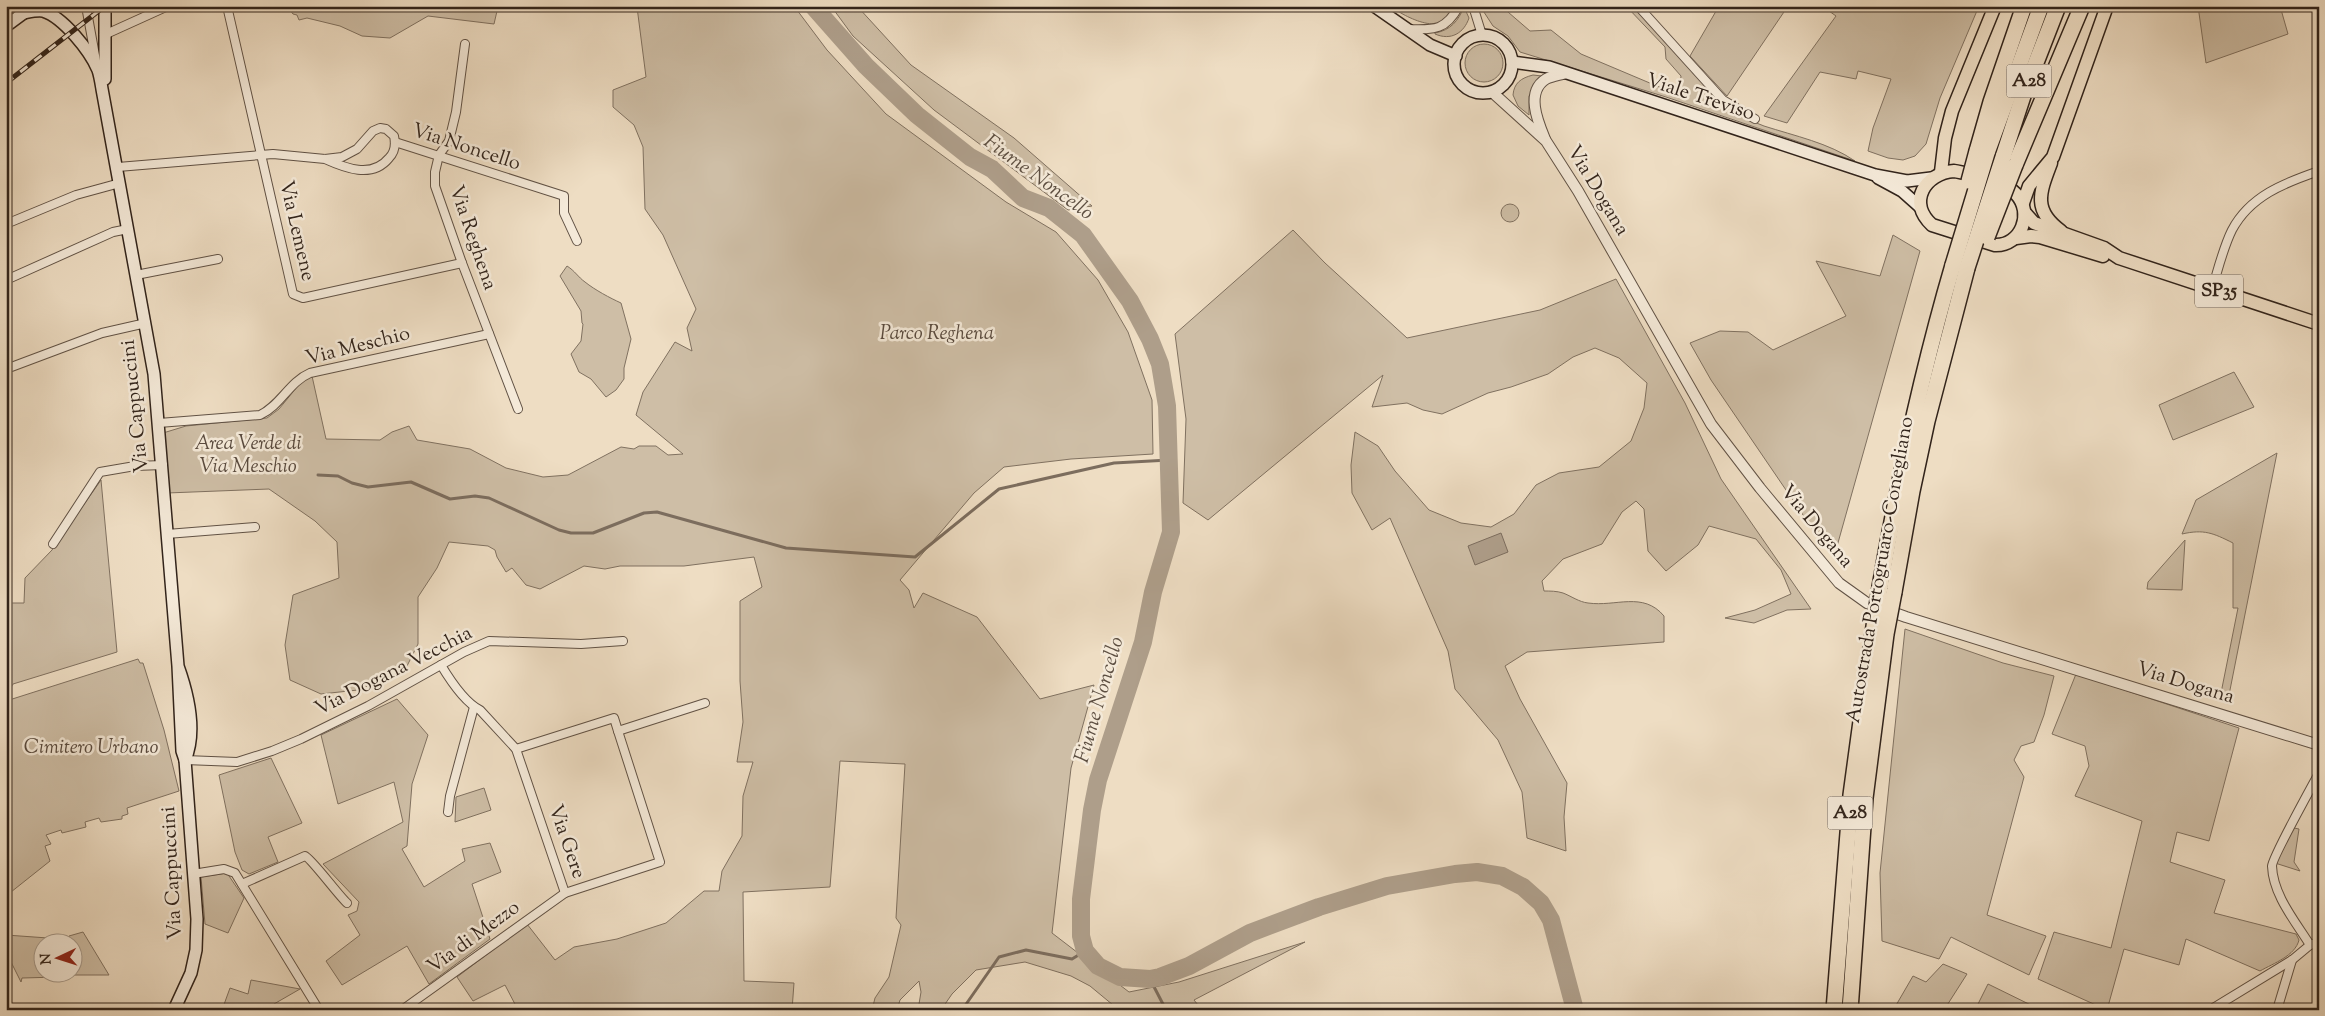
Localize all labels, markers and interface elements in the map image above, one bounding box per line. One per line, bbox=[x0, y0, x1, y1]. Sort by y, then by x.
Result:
road number: A28 bbox=[2006, 64, 2052, 98]
street label: Viale Treviso bbox=[1642, 67, 1758, 129]
street label: Via Noncello bbox=[408, 117, 524, 179]
water label: Fiume Noncello bbox=[977, 128, 1099, 228]
street label: Via Dogana bbox=[1559, 140, 1635, 242]
street label: Via Lemene bbox=[270, 178, 322, 284]
street label: Via Reghena bbox=[441, 182, 503, 294]
road number: SP35 bbox=[2195, 274, 2243, 308]
street label: Via Meschio bbox=[303, 320, 413, 374]
park label: Parco Reghena bbox=[880, 320, 994, 349]
street label: Via Cappuccini bbox=[115, 338, 157, 474]
street label: Autostrada Portogruaro-Conegliano bbox=[1840, 414, 1922, 725]
park label: Area Verde di Via Meschio bbox=[194, 430, 302, 482]
street label: Via Dogana bbox=[1772, 479, 1860, 575]
street label: Via Dogana Vecchia bbox=[310, 620, 478, 724]
water label: Fiume Noncello bbox=[1068, 633, 1132, 767]
street label: Via Dogana bbox=[2133, 655, 2237, 713]
park label: Cimitero Urbano bbox=[24, 734, 158, 763]
road number: A28 bbox=[1828, 796, 1872, 830]
street label: Via Gere bbox=[540, 801, 592, 883]
street label: Via Cappuccini bbox=[155, 805, 191, 941]
street label: Via di Mezzo bbox=[421, 894, 527, 982]
north arrow bbox=[32, 934, 82, 984]
text: N bbox=[37, 952, 57, 965]

